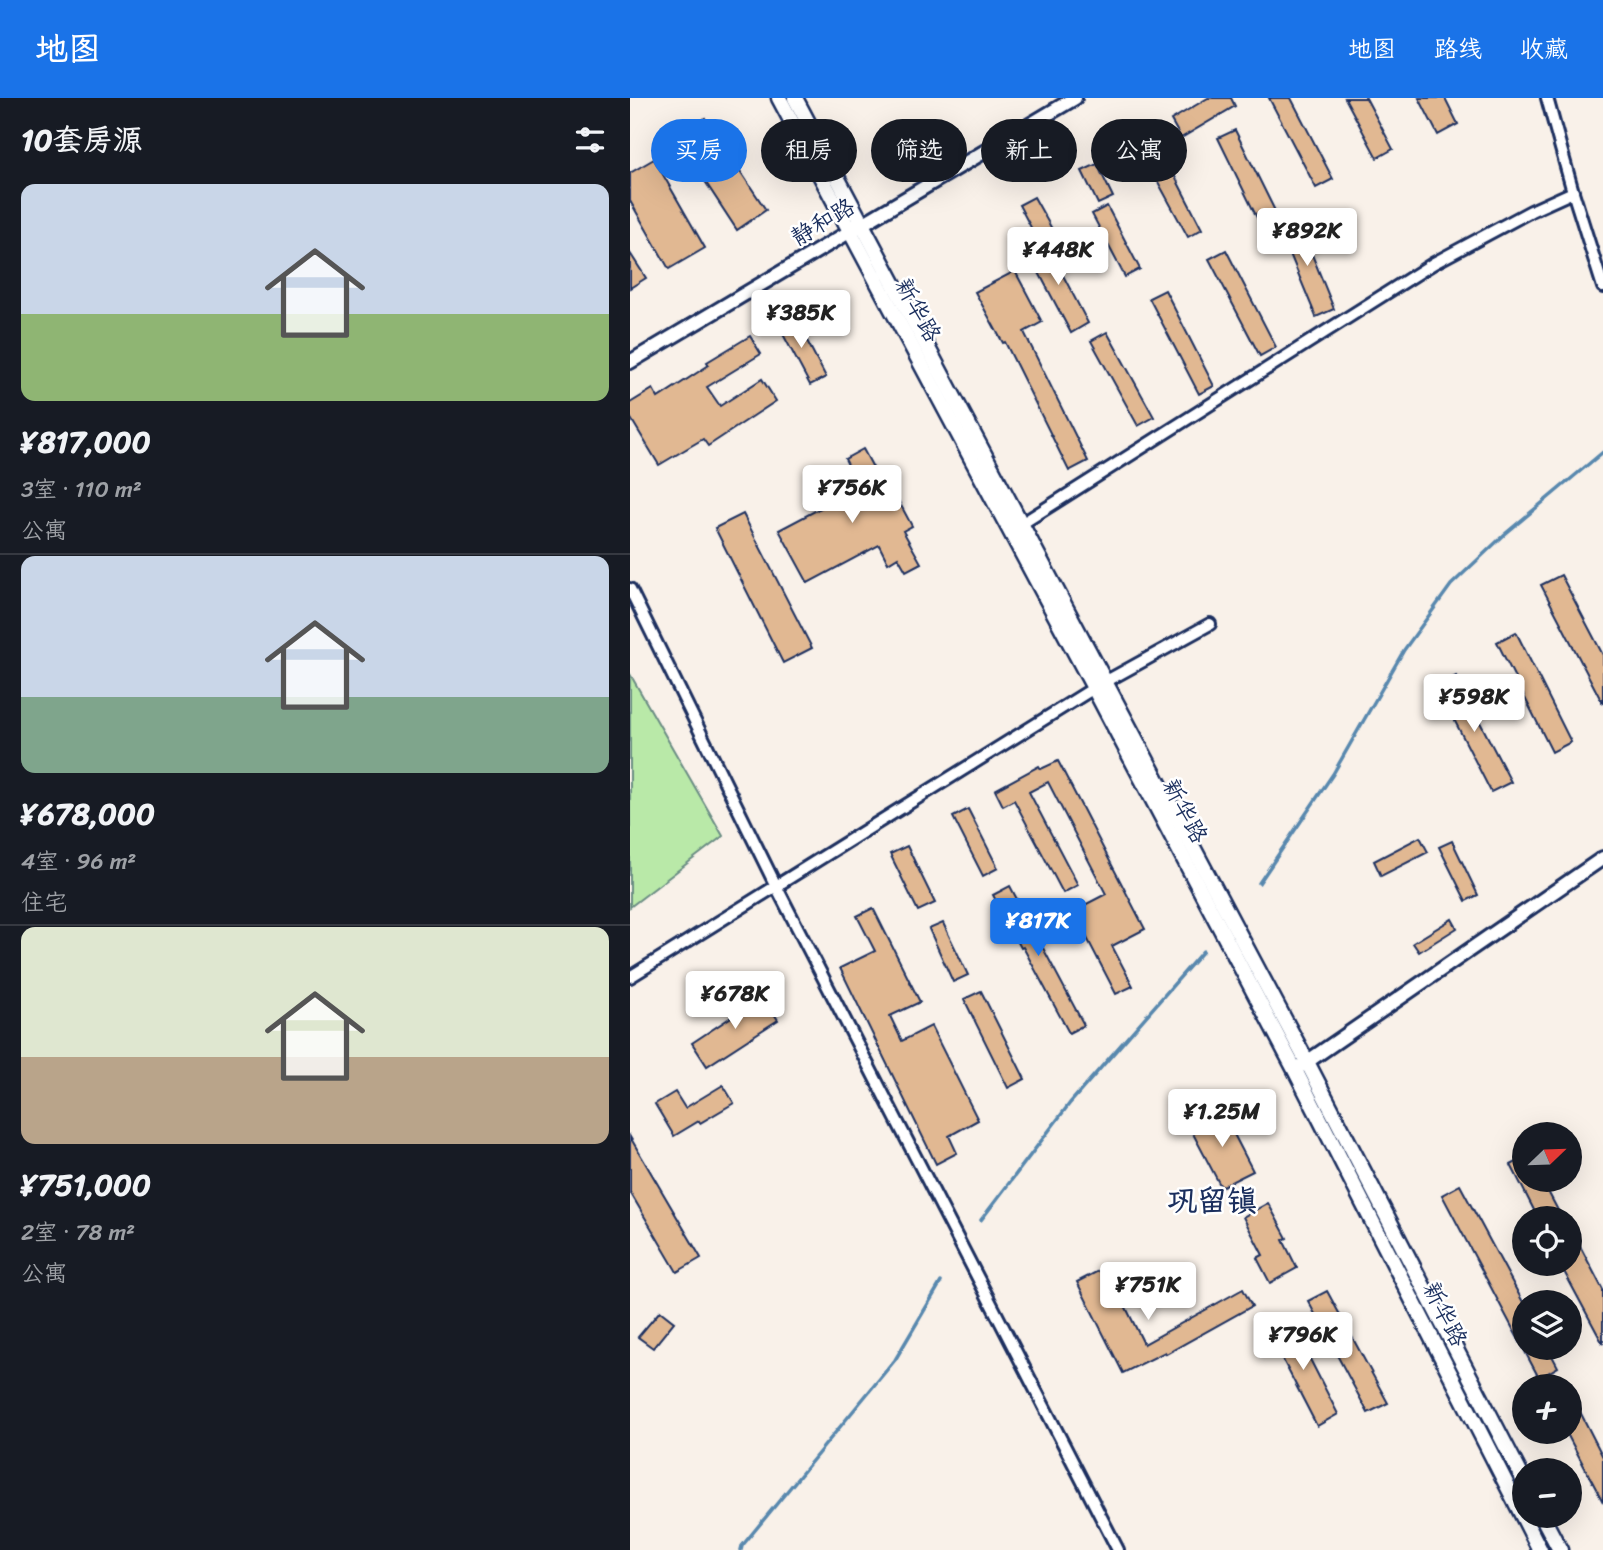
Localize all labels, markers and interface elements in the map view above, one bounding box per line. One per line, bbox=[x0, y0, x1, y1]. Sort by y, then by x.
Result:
text: 地图 bbox=[35, 20, 101, 78]
text: 地图 bbox=[1348, 28, 1396, 70]
text: 路线 bbox=[1434, 28, 1482, 70]
text: 收藏 bbox=[1520, 28, 1568, 70]
text: 10套房源 bbox=[21, 113, 143, 167]
chip: 买房 bbox=[651, 119, 747, 182]
chip: 租房 bbox=[761, 119, 857, 182]
chip: 筛选 bbox=[871, 119, 967, 182]
chip: 新上 bbox=[981, 119, 1077, 182]
chip: 公寓 bbox=[1091, 119, 1187, 182]
icon: filters bbox=[571, 121, 609, 159]
street label: 静和路 bbox=[783, 187, 863, 257]
pin: ¥892K bbox=[1258, 208, 1356, 268]
text: ¥892K bbox=[1273, 210, 1341, 251]
pin: ¥448K bbox=[1009, 228, 1107, 287]
text: ¥448K bbox=[1023, 229, 1093, 270]
icon: home bbox=[252, 230, 378, 356]
street label: 新华路 bbox=[883, 270, 953, 350]
pin: ¥385K bbox=[752, 290, 850, 350]
text: ¥385K bbox=[767, 292, 835, 333]
text: ¥817,000 bbox=[21, 415, 151, 469]
pin: ¥756K bbox=[803, 466, 901, 525]
text: ¥756K bbox=[819, 467, 886, 508]
text: 3室 · 110 m² bbox=[21, 469, 142, 510]
text: 公寓 bbox=[21, 510, 67, 551]
icon: home bbox=[252, 602, 378, 728]
pin: ¥598K bbox=[1425, 674, 1523, 734]
text: ¥598K bbox=[1440, 676, 1508, 717]
street label: 新华路 bbox=[1151, 771, 1219, 851]
text: ¥678,000 bbox=[21, 787, 155, 841]
text: 4室 · 96 m² bbox=[21, 841, 136, 882]
text: 住宅 bbox=[21, 882, 67, 923]
pin: ¥817K bbox=[989, 898, 1087, 958]
text: ¥817K bbox=[1006, 900, 1070, 941]
pin: ¥678K bbox=[686, 972, 784, 1031]
icon: home bbox=[252, 973, 378, 1099]
text: ¥678K bbox=[702, 973, 768, 1014]
pin: ¥1.25M bbox=[1165, 1090, 1279, 1149]
text: ¥1.25M bbox=[1184, 1091, 1260, 1132]
north arrow bbox=[1512, 1122, 1582, 1192]
map controls bbox=[1512, 1122, 1582, 1528]
text: ¥751,000 bbox=[21, 1158, 151, 1212]
district label: 巩留镇 bbox=[1167, 1174, 1257, 1228]
button: locate bbox=[1512, 1206, 1582, 1276]
text: 2室 · 78 m² bbox=[21, 1212, 135, 1253]
text: 公寓 bbox=[21, 1253, 67, 1294]
pin: ¥751K bbox=[1099, 1262, 1197, 1322]
text: ¥751K bbox=[1116, 1264, 1180, 1305]
street label: 新华路 bbox=[1411, 1274, 1479, 1354]
button: layers bbox=[1512, 1290, 1582, 1360]
pin: ¥796K bbox=[1254, 1312, 1352, 1372]
text: ¥796K bbox=[1269, 1314, 1337, 1355]
button: + bbox=[1512, 1374, 1582, 1444]
button: − bbox=[1512, 1458, 1582, 1528]

